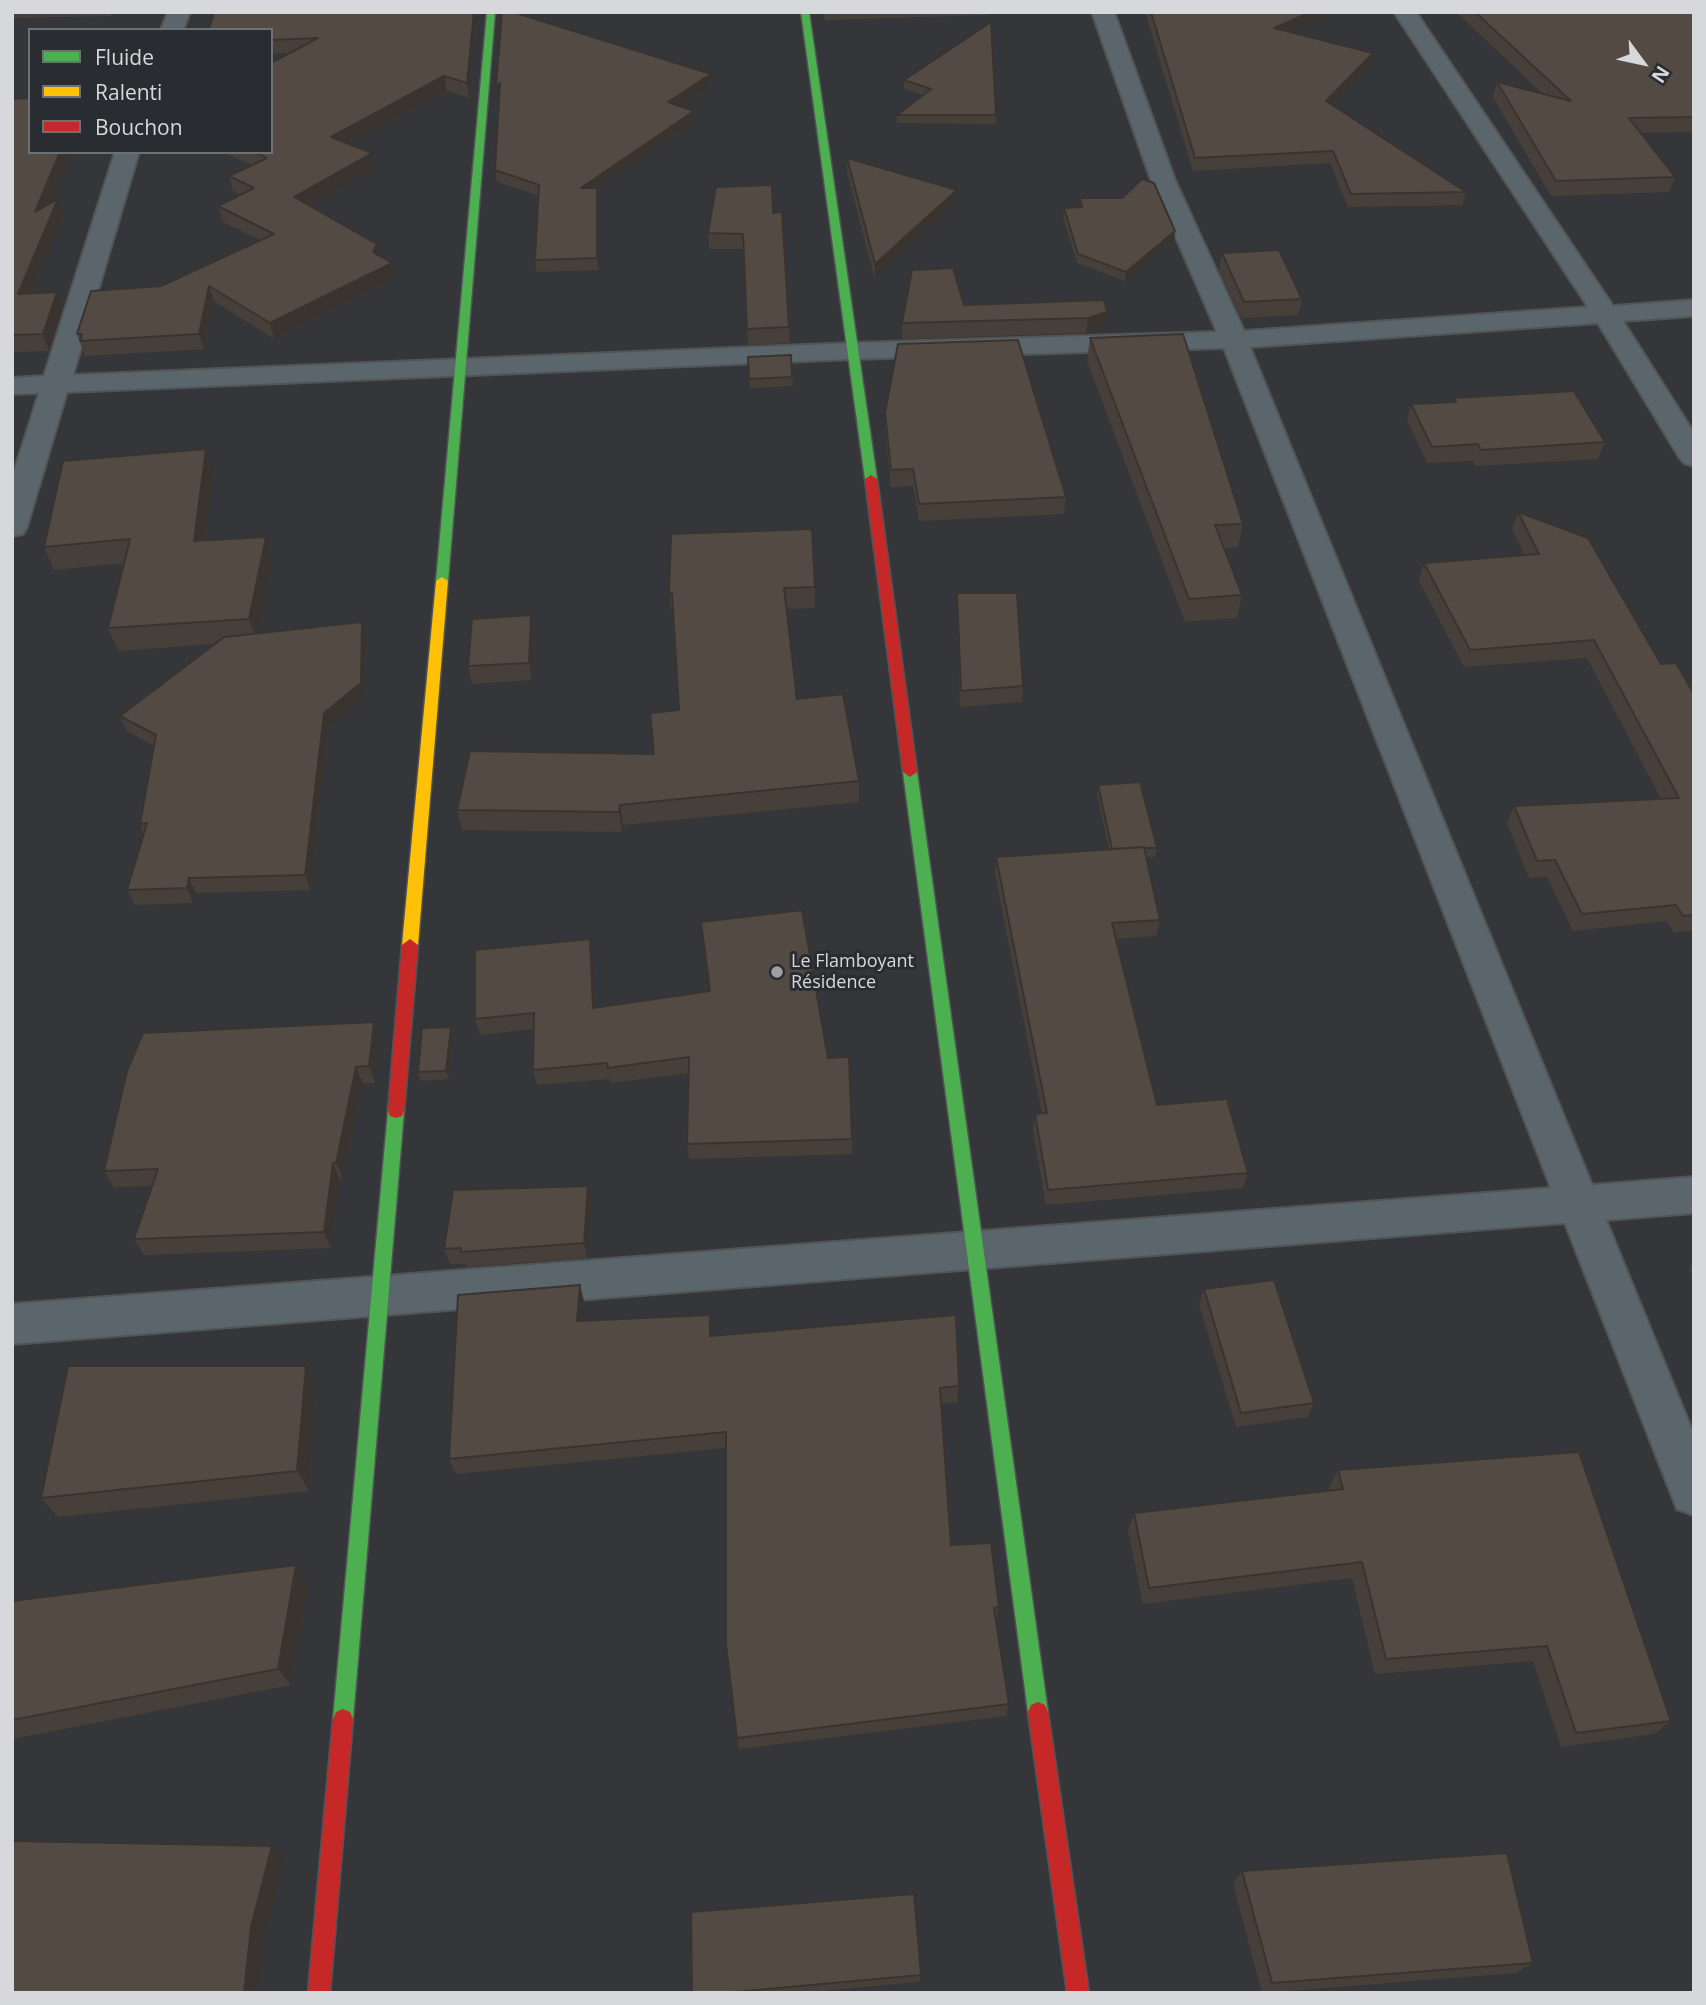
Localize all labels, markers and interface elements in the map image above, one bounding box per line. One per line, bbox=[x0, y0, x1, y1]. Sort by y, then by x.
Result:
legend bbox=[28, 28, 273, 154]
north arrow bbox=[1608, 28, 1678, 98]
text: Fluide bbox=[95, 43, 154, 71]
text: N bbox=[1646, 61, 1676, 88]
text: Ralenti bbox=[95, 78, 162, 106]
text: Bouchon bbox=[95, 113, 183, 141]
place label: Le Flamboyant Résidence bbox=[791, 951, 914, 993]
marker: Le Flamboyant Résidence bbox=[769, 964, 785, 980]

